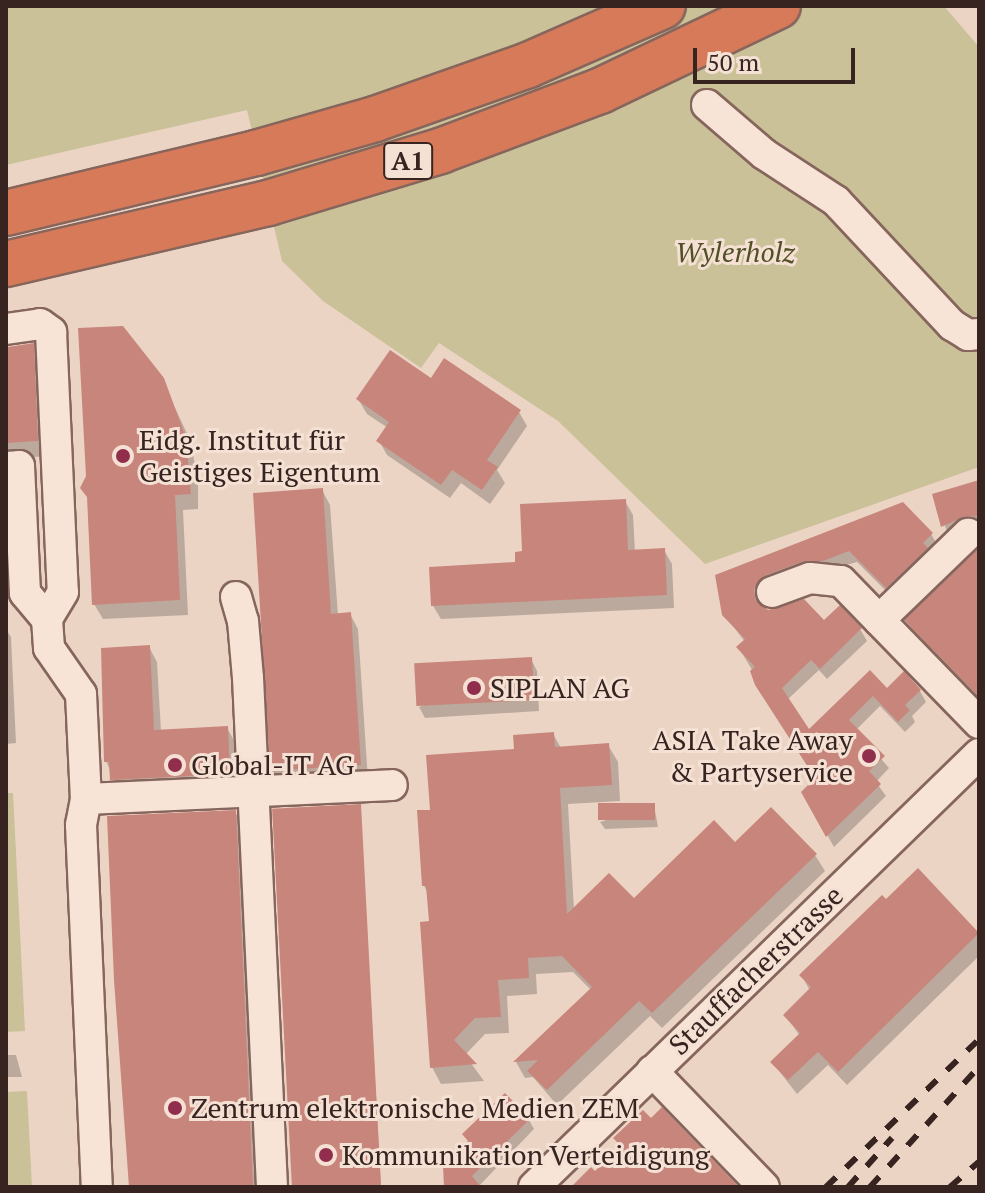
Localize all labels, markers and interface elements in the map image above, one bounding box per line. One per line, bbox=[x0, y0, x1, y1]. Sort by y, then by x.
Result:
scale bar bbox=[697, 32, 859, 82]
text: 50 m bbox=[707, 46, 759, 78]
road number: A1 bbox=[382, 139, 434, 183]
park label: Wylerholz bbox=[675, 235, 795, 269]
place label: Eidg. Institut für Geistiges Eigentum bbox=[139, 423, 380, 489]
marker: Eidg. Institut für Geistiges Eigentum bbox=[114, 447, 132, 465]
place label: SIPLAN AG bbox=[490, 671, 630, 705]
marker: SIPLAN AG bbox=[465, 679, 483, 697]
place label: ASIA Take Away & Partyservice bbox=[651, 723, 853, 789]
marker: ASIA Take Away & Partyservice bbox=[860, 747, 878, 765]
place label: Global-IT AG bbox=[191, 748, 355, 782]
marker: Global-IT AG bbox=[166, 756, 184, 774]
street label: Stauffacherstrasse bbox=[662, 878, 850, 1062]
place label: Zentrum elektronische Medien ZEM bbox=[191, 1091, 639, 1125]
marker: Zentrum elektronische Medien ZEM bbox=[166, 1099, 184, 1117]
place label: Kommunikation Verteidigung bbox=[342, 1138, 710, 1172]
marker: Kommunikation Verteidigung bbox=[317, 1146, 335, 1164]

